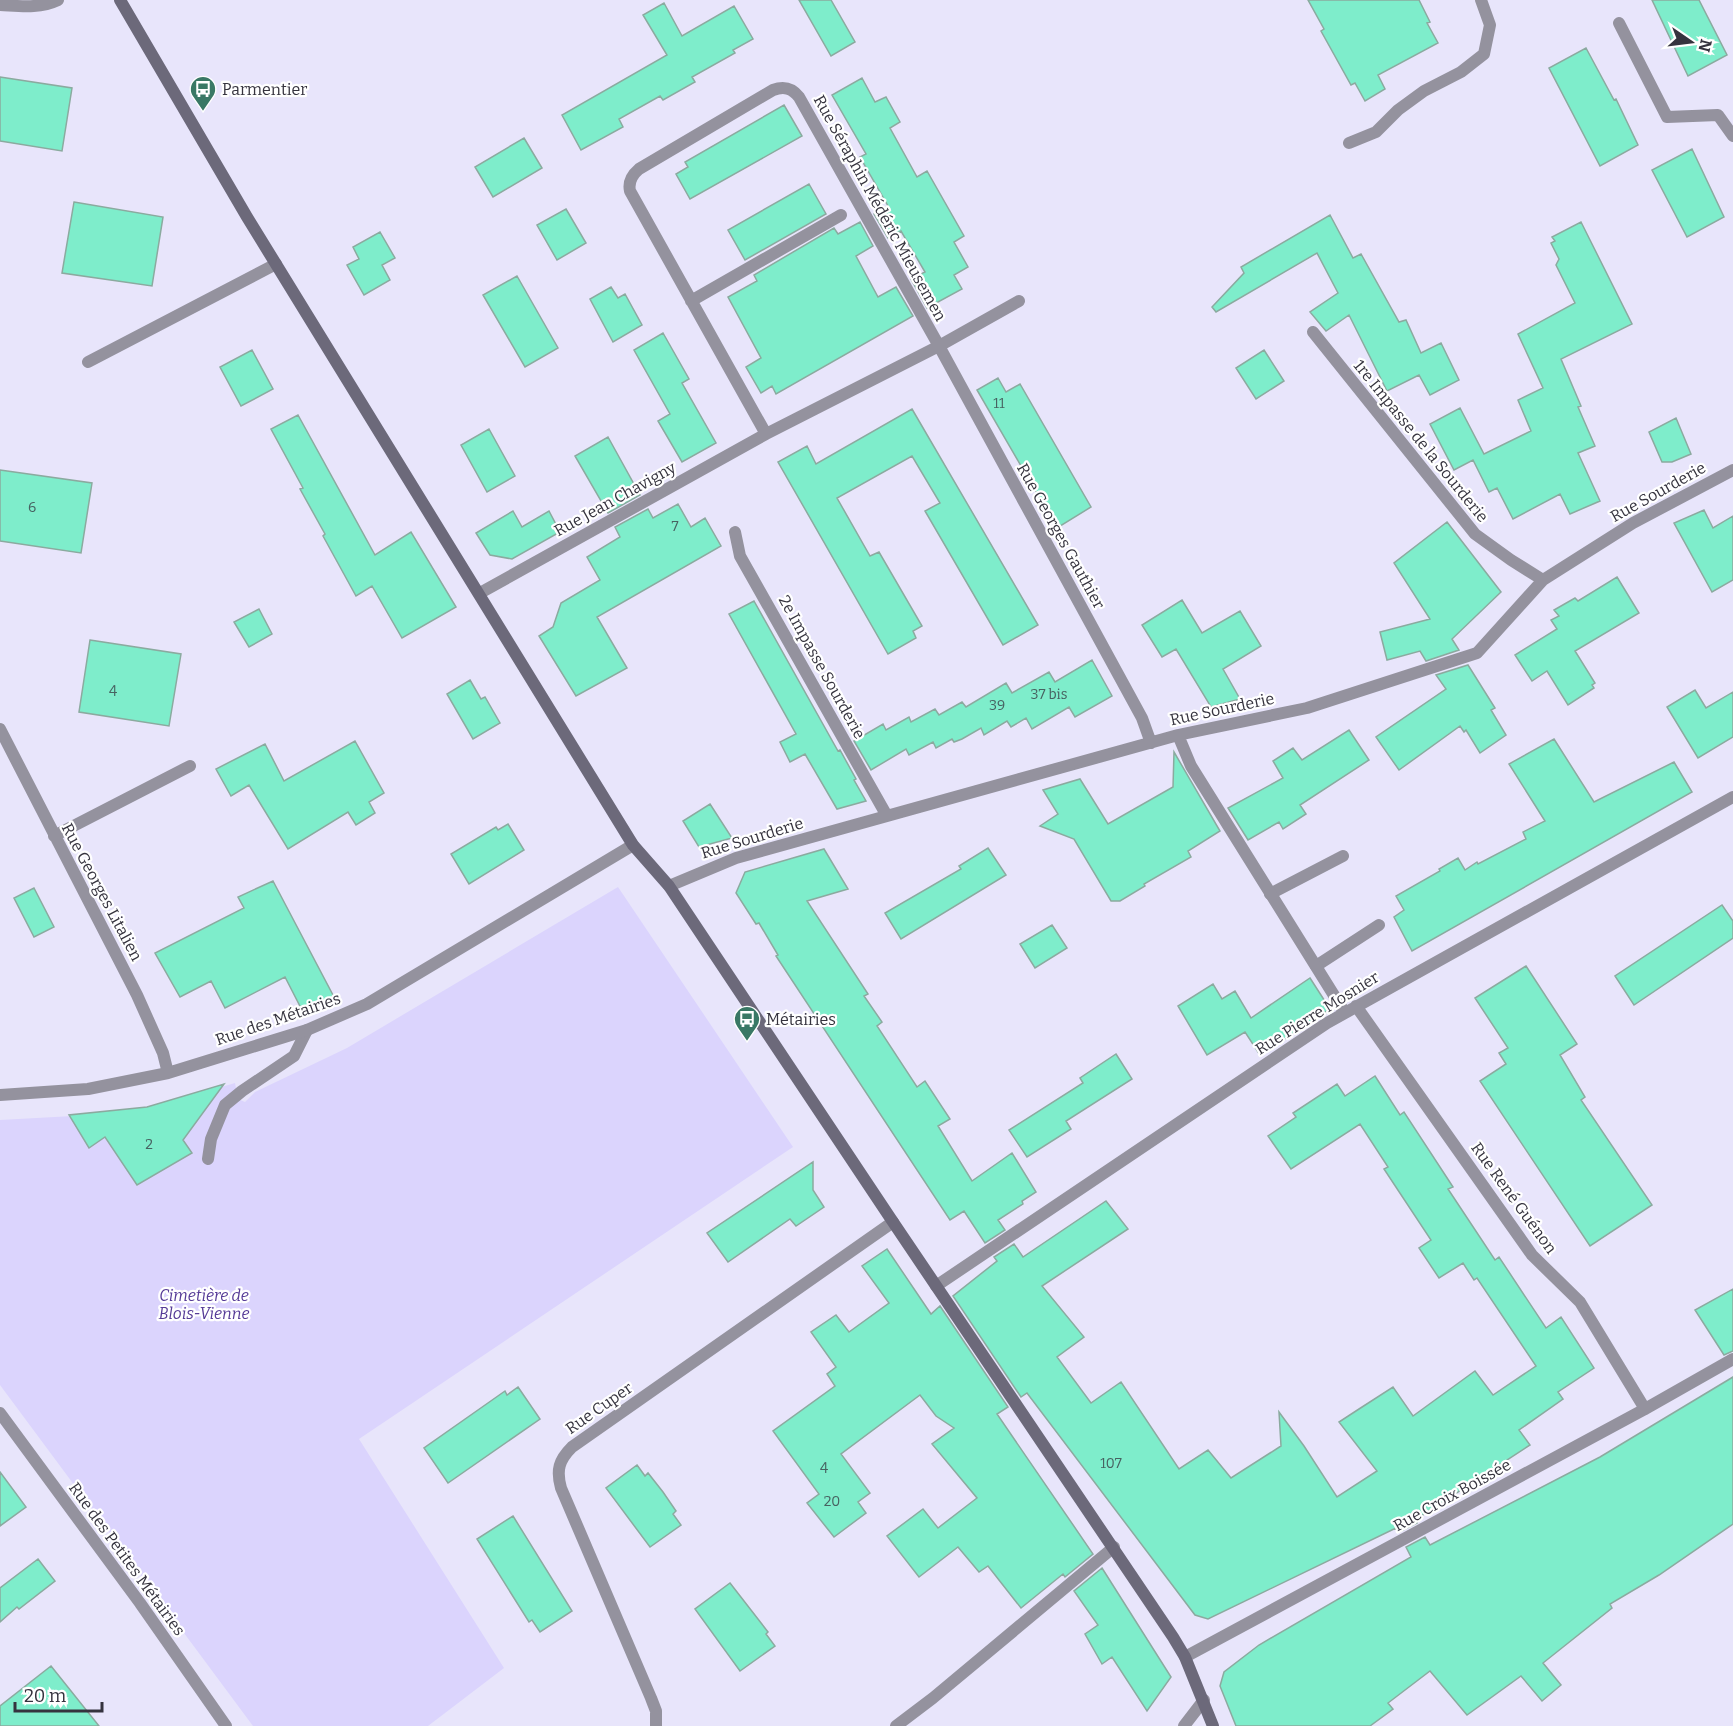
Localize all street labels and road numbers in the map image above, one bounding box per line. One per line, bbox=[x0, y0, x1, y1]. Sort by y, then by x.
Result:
street label: Rue Séraphin Médéric Mieusemen bbox=[810, 92, 950, 324]
street label: 1re Impasse de la Sourderie bbox=[1350, 356, 1492, 526]
street label: Rue Jean Chavigny bbox=[551, 457, 680, 540]
street label: Rue Sourderie bbox=[1607, 458, 1709, 526]
street label: Rue Georges Gauthier bbox=[1013, 460, 1109, 612]
street label: 2e Impasse Sourderie bbox=[775, 592, 869, 742]
street label: Rue Sourderie bbox=[1168, 689, 1276, 729]
street label: Rue Sourderie bbox=[699, 813, 805, 863]
street label: Rue Georges Litalien bbox=[58, 820, 146, 964]
street label: Rue Pierre Mosnier bbox=[1252, 967, 1382, 1059]
street label: Rue des Métairies bbox=[213, 989, 343, 1049]
street label: Rue René Guénon bbox=[1467, 1139, 1561, 1257]
street label: Rue Cuper bbox=[562, 1378, 636, 1438]
street label: Rue Croix Boissée bbox=[1390, 1455, 1514, 1535]
street label: Rue des Petites Métairies bbox=[65, 1479, 189, 1639]

